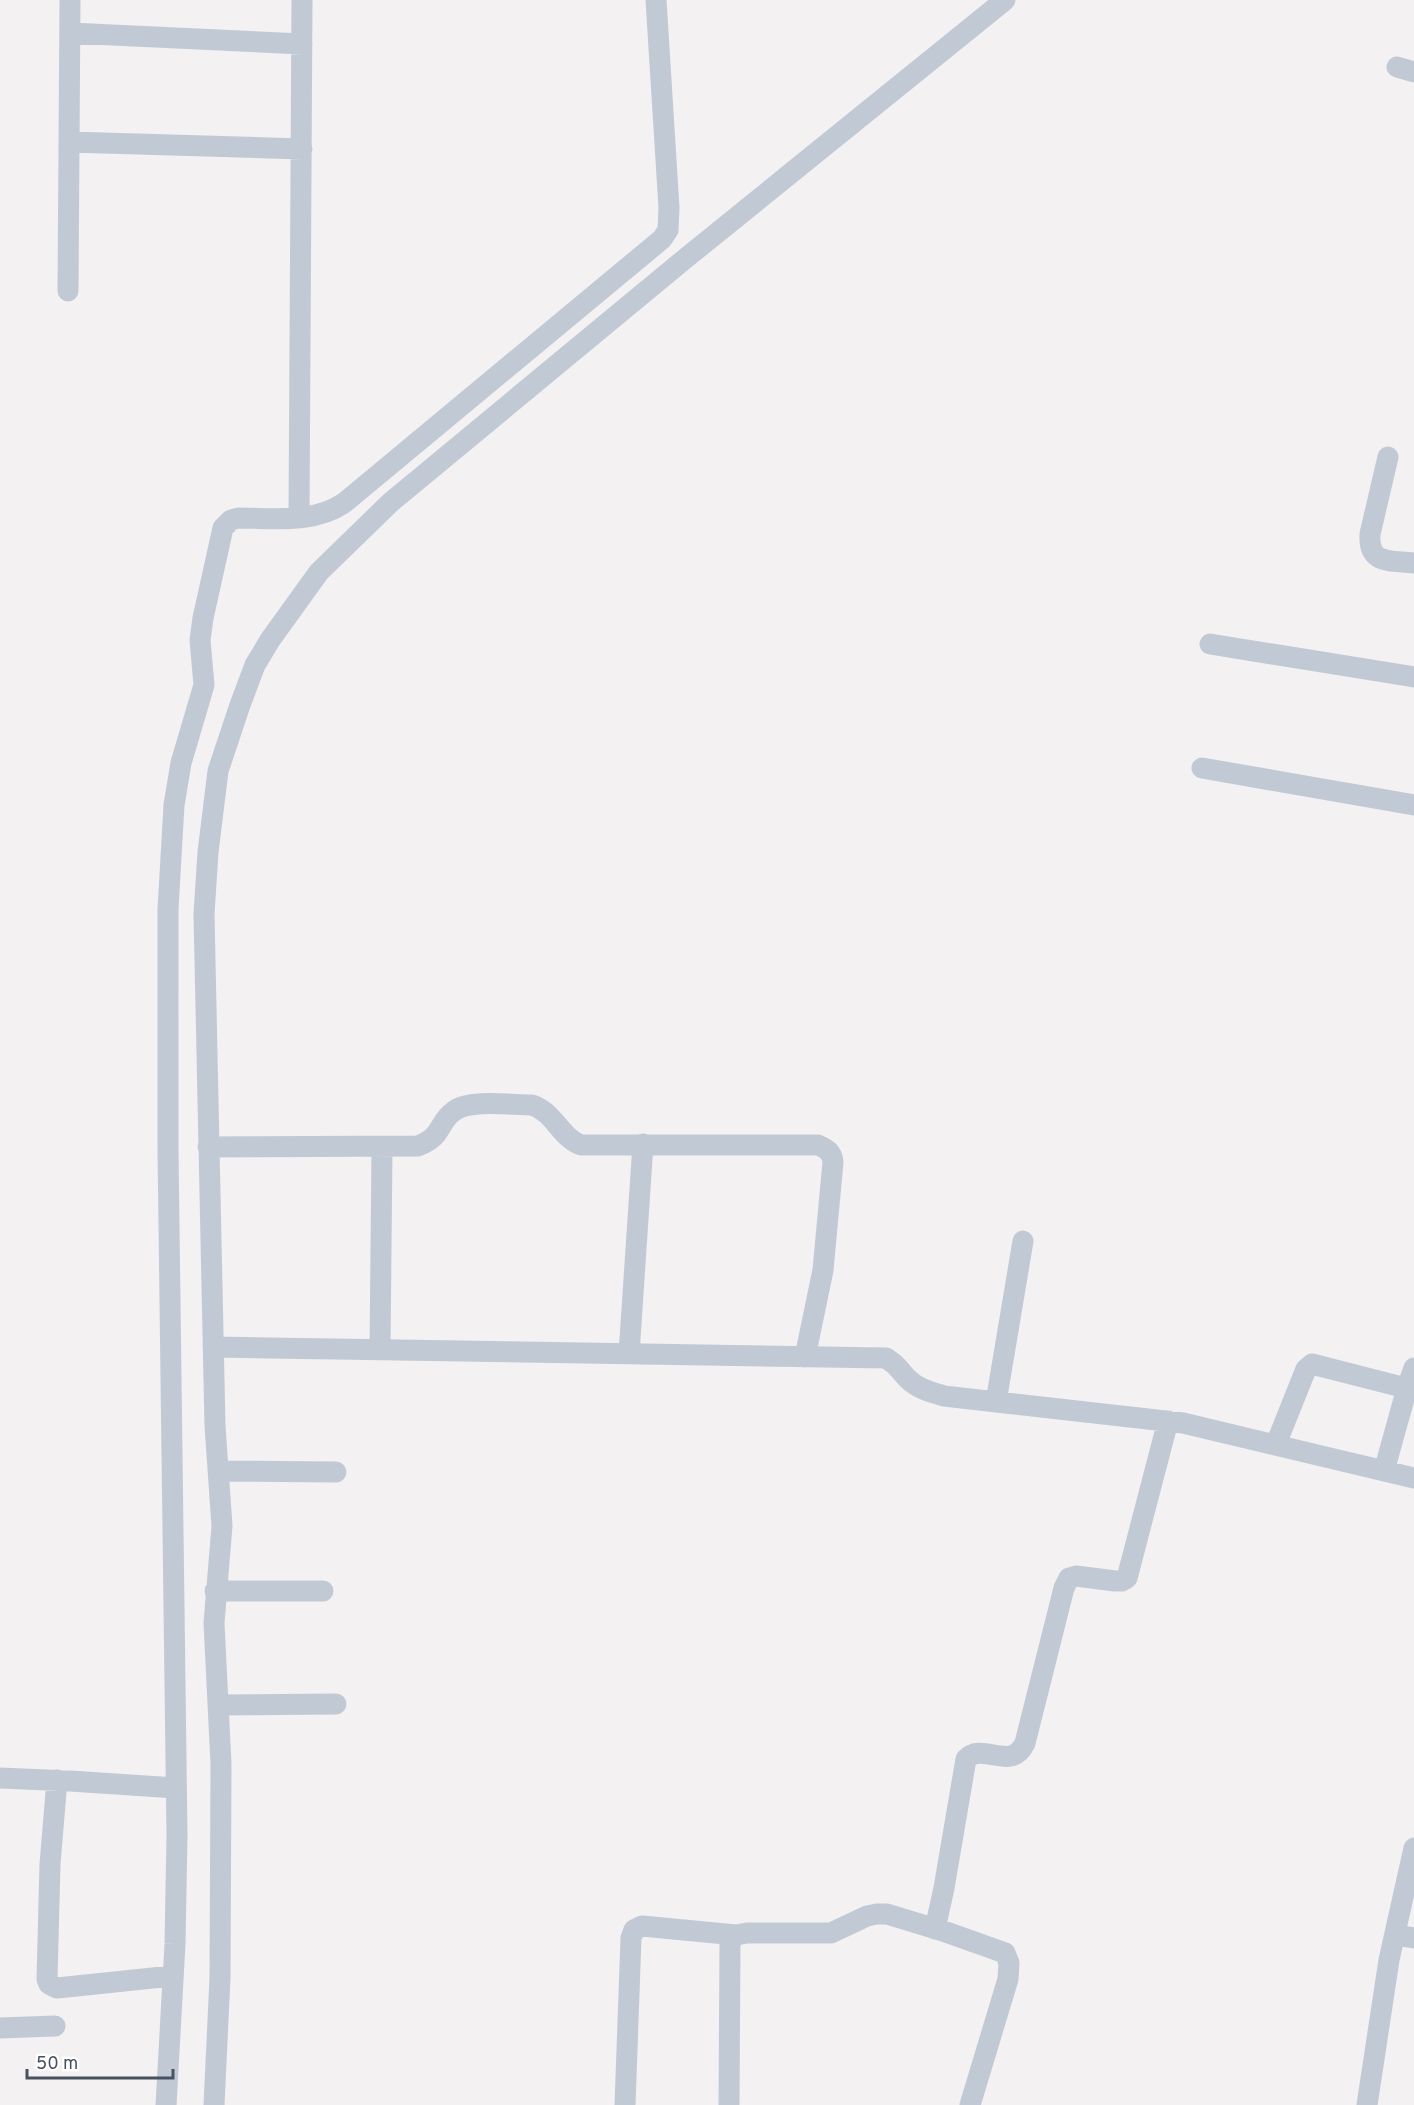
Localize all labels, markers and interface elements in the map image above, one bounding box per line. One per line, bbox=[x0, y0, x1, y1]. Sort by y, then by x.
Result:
scale bar bbox=[27, 2042, 172, 2080]
text: 50 m bbox=[36, 2053, 78, 2076]

